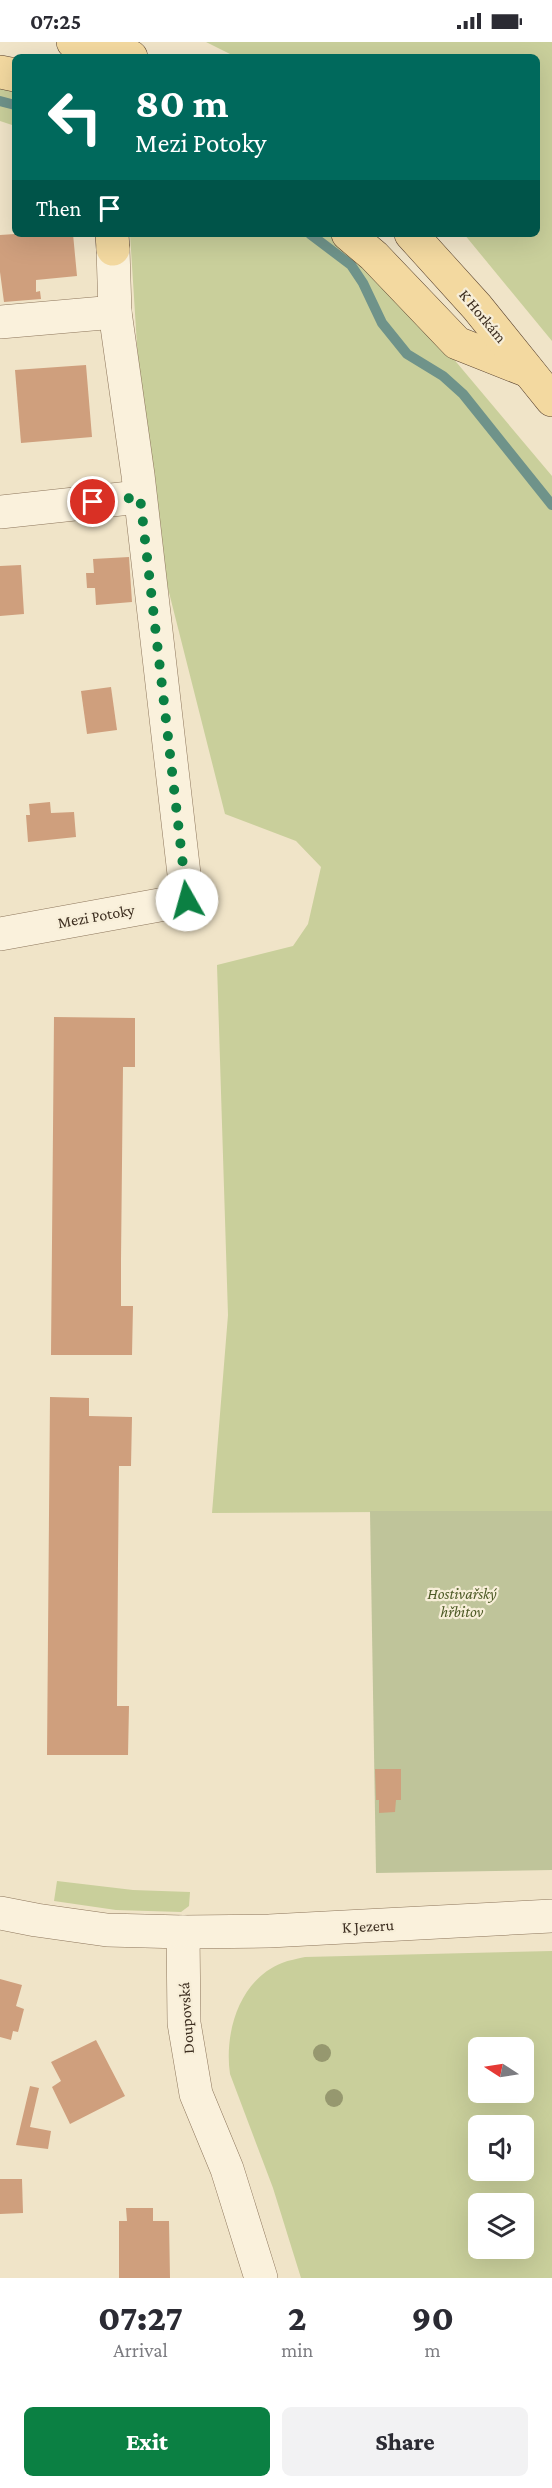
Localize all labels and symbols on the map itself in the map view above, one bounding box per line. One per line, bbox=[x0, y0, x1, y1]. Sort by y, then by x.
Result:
street label: K Horkám bbox=[456, 286, 510, 346]
pin bbox=[67, 476, 118, 527]
position arrow bbox=[155, 868, 219, 932]
street label: Mezi Potoky bbox=[56, 901, 137, 932]
park label: Hostivařský hřbitov bbox=[427, 1585, 498, 1620]
street label: K Jezeru bbox=[342, 1916, 395, 1937]
street label: Doupovská bbox=[175, 1981, 198, 2054]
north arrow bbox=[468, 2037, 534, 2103]

